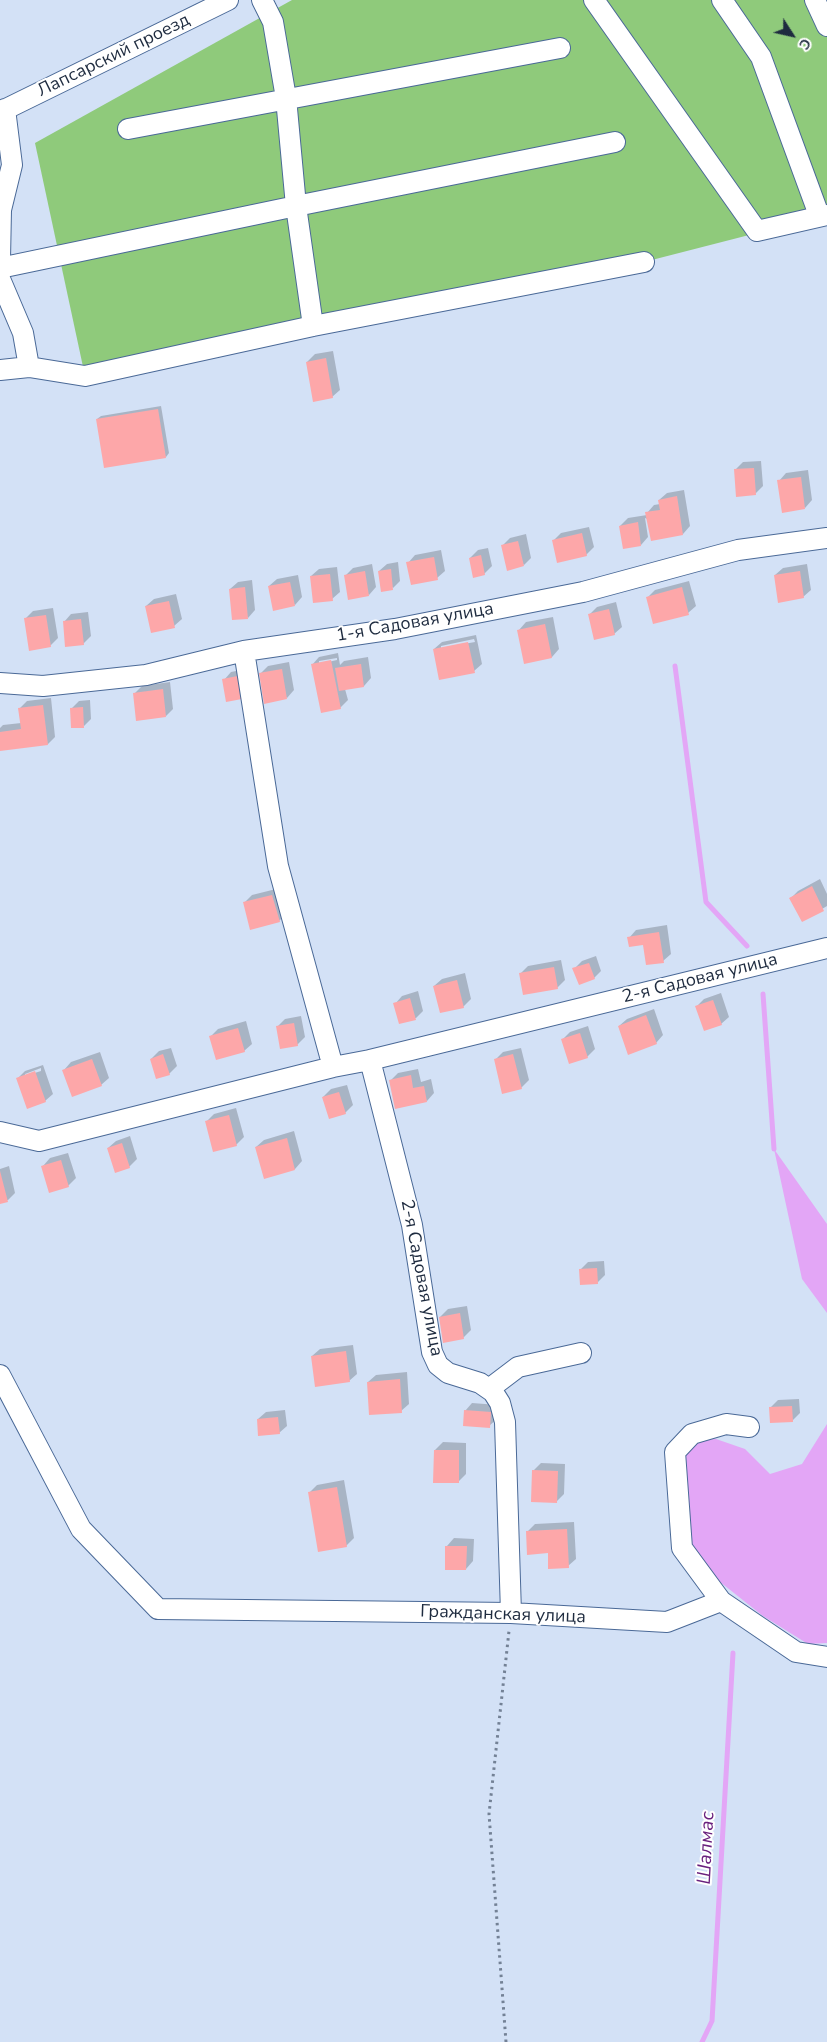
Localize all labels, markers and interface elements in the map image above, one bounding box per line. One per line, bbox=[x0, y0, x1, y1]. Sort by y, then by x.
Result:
street label: Лапсарский проезд bbox=[34, 10, 194, 102]
north arrow bbox=[767, 10, 817, 60]
text: С bbox=[794, 35, 815, 53]
street label: 1-я Садовая улица bbox=[335, 599, 495, 647]
street label: 2-я Садовая улица bbox=[620, 949, 780, 1009]
street label: 2-я Садовая улица bbox=[395, 1198, 447, 1358]
street label: Гражданская улица bbox=[420, 1601, 586, 1629]
water label: Шалмас bbox=[694, 1811, 720, 1885]

